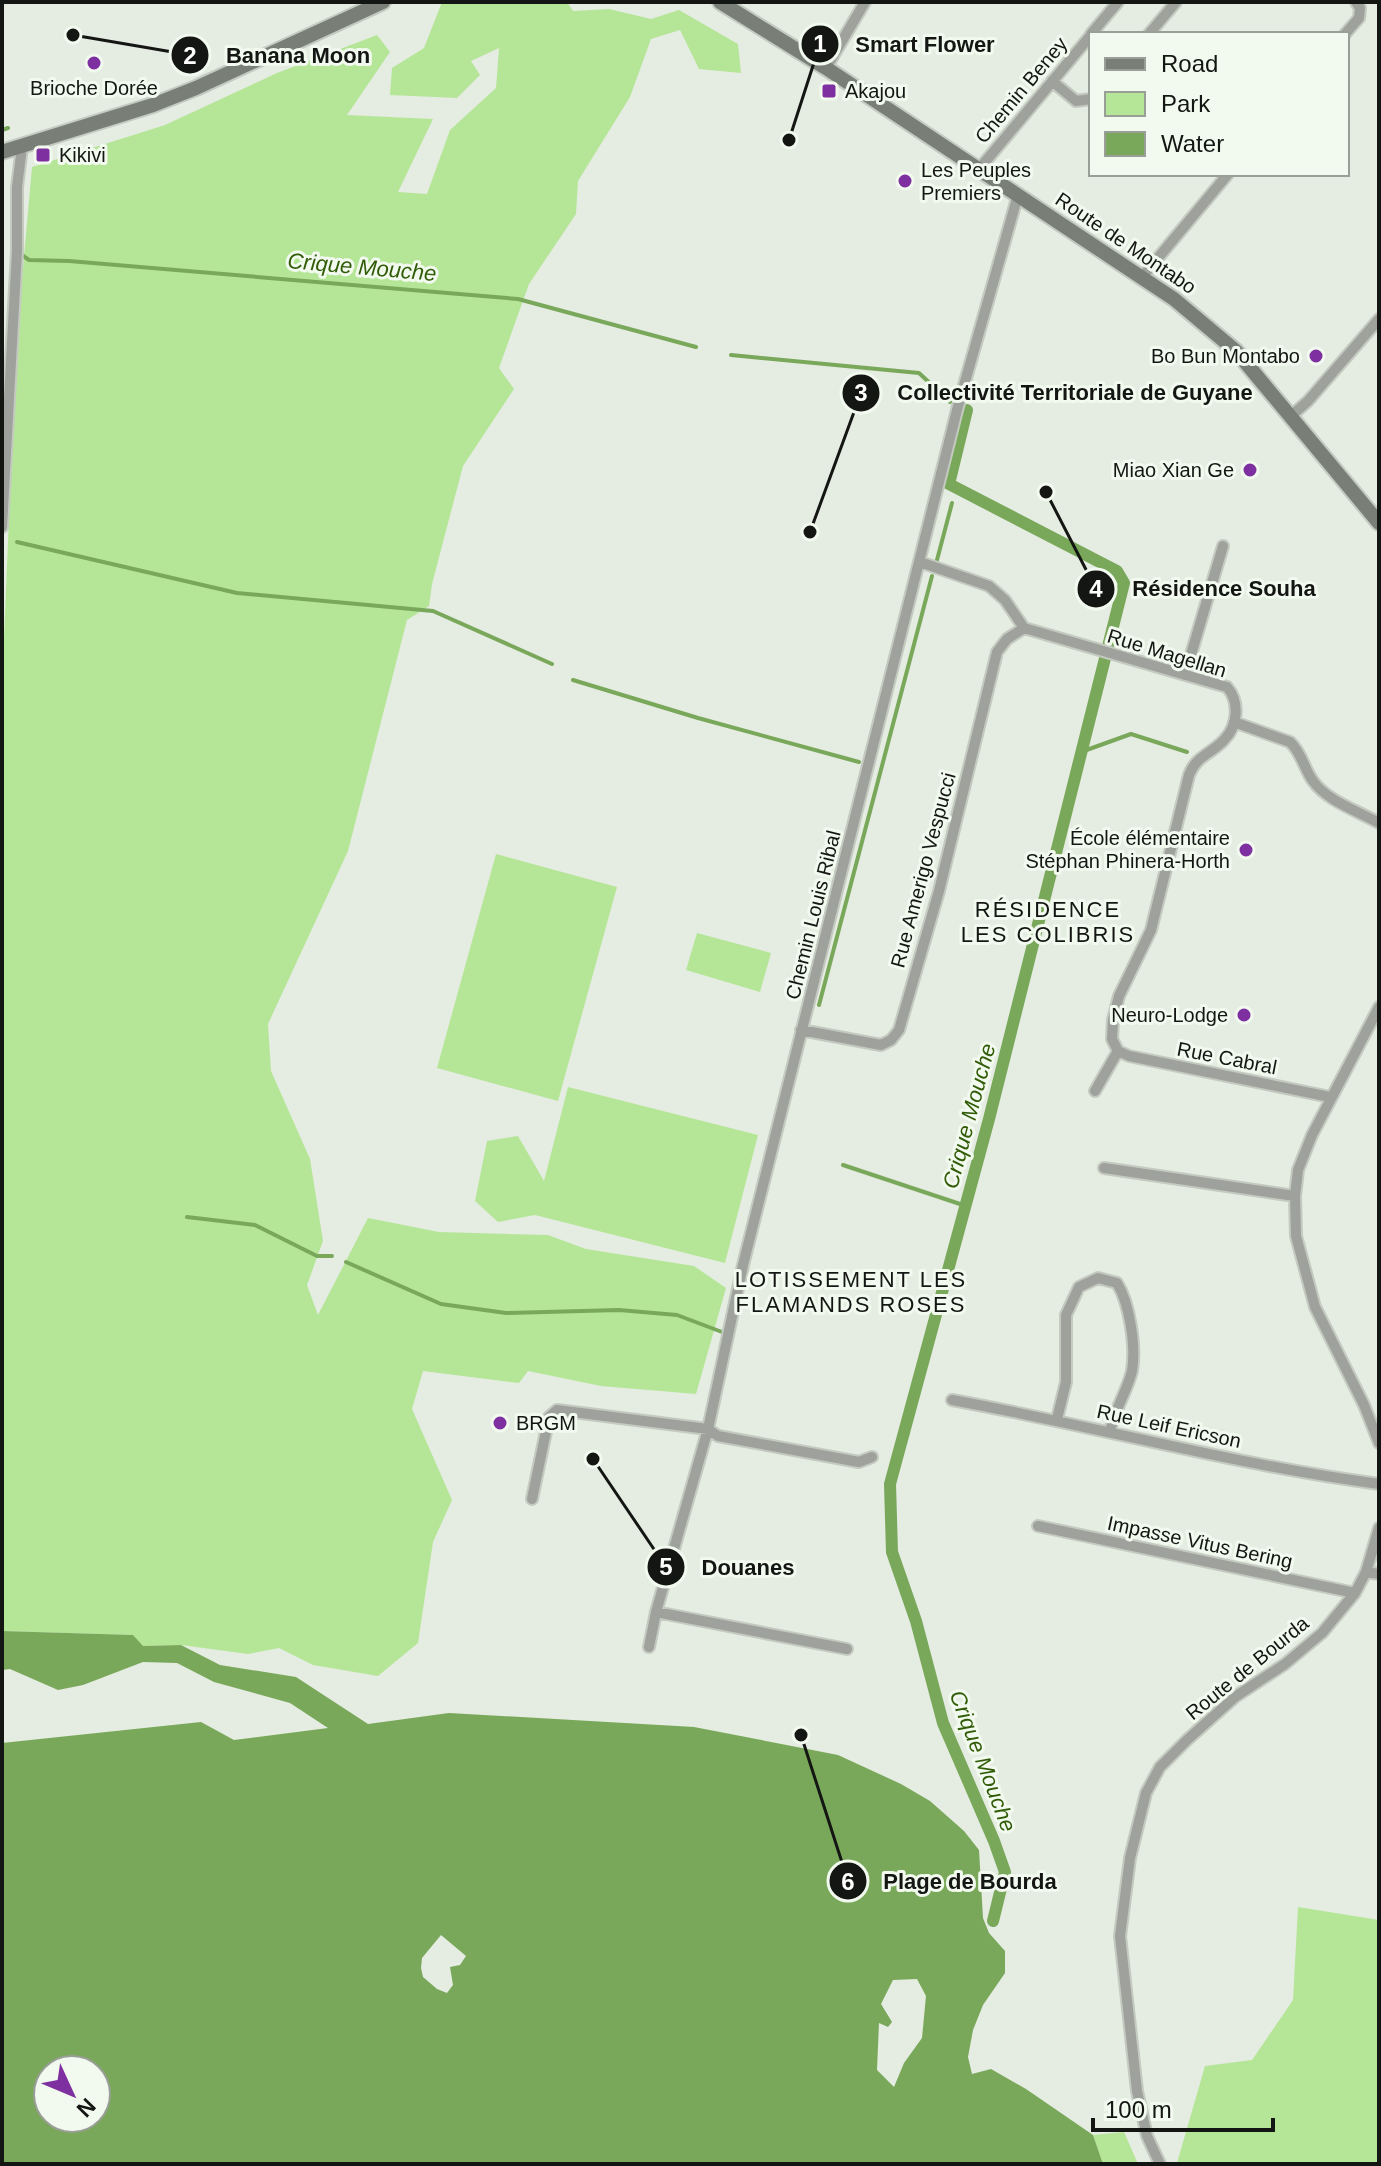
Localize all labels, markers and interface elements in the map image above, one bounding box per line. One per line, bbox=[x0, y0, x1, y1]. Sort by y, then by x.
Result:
callout: Smart Flower bbox=[800, 21, 1011, 67]
text: 1 bbox=[813, 30, 827, 57]
callout: Banana Moon bbox=[170, 32, 386, 78]
text: Smart Flower bbox=[855, 32, 995, 57]
legend bbox=[1089, 32, 1349, 176]
street label: Chemin Beney bbox=[970, 33, 1072, 147]
text: 2 bbox=[183, 42, 197, 69]
text: Banana Moon bbox=[226, 43, 370, 68]
text: Road bbox=[1161, 50, 1218, 77]
marker: Brioche Dorée bbox=[85, 54, 103, 72]
place label: Brioche Dorée bbox=[30, 77, 158, 99]
place label: Akajou bbox=[845, 80, 906, 102]
marker: Akajou bbox=[820, 82, 838, 100]
text: Park bbox=[1161, 90, 1211, 117]
text: Water bbox=[1161, 130, 1224, 157]
place label: Kikivi bbox=[59, 144, 106, 166]
marker: Kikivi bbox=[34, 146, 52, 164]
place label: Les Peuples Premiers bbox=[921, 159, 1031, 204]
marker: Les Peuples Premiers bbox=[896, 172, 914, 190]
street label: Route de Montabo bbox=[1052, 188, 1200, 298]
water label: Crique Mouche bbox=[287, 248, 437, 286]
place label: Bo Bun Montabo bbox=[1151, 345, 1300, 367]
marker: Bo Bun Montabo bbox=[1307, 347, 1325, 365]
callout: Collectivité Territoriale de Guyane bbox=[841, 370, 1268, 416]
text: 3 bbox=[854, 379, 868, 406]
text: Collectivité Territoriale de Guyane bbox=[897, 380, 1253, 405]
place label: Miao Xian Ge bbox=[1113, 459, 1234, 481]
marker: Miao Xian Ge bbox=[1241, 461, 1259, 479]
callout: Résidence Souha bbox=[1076, 566, 1331, 612]
text: 4 bbox=[1089, 575, 1103, 602]
text: Résidence Souha bbox=[1132, 576, 1316, 601]
street label: Rue Magellan bbox=[1105, 624, 1229, 682]
street label: Rue Amerigo Vespucci bbox=[886, 770, 960, 970]
place label: École élémentaire Stéphan Phinera-Horth bbox=[1025, 827, 1230, 872]
street label: Chemin Louis Ribal bbox=[781, 828, 845, 1002]
marker: École élémentaire Stéphan Phinera-Horth bbox=[1237, 841, 1255, 859]
district label: RÉSIDENCE LES COLIBRIS bbox=[961, 897, 1135, 947]
place label: Neuro-Lodge bbox=[1111, 1004, 1228, 1026]
marker: Neuro-Lodge bbox=[1235, 1006, 1253, 1024]
street label: Rue Cabral bbox=[1175, 1038, 1279, 1078]
water label: Crique Mouche bbox=[938, 1041, 1000, 1191]
district label: LOTISSEMENT LES FLAMANDS ROSES bbox=[735, 1267, 967, 1317]
street label: Rue Leif Ericson bbox=[1095, 1400, 1243, 1452]
place label: BRGM bbox=[516, 1412, 576, 1434]
marker: BRGM bbox=[491, 1414, 509, 1432]
street label: Impasse Vitus Bering bbox=[1105, 1512, 1295, 1572]
callout: Douanes bbox=[646, 1544, 811, 1590]
text: 5 bbox=[659, 1553, 673, 1580]
text: Douanes bbox=[702, 1555, 794, 1580]
street label: Route de Bourda bbox=[1181, 1611, 1313, 1724]
water label: Crique Mouche bbox=[945, 1687, 1021, 1835]
callout: Plage de Bourda bbox=[828, 1858, 1073, 1904]
text: 6 bbox=[841, 1868, 855, 1895]
text: Plage de Bourda bbox=[883, 1869, 1058, 1894]
north arrow bbox=[32, 2054, 112, 2134]
scale bar bbox=[1093, 2082, 1273, 2132]
text: N bbox=[72, 2093, 101, 2122]
text: 100 m bbox=[1105, 2096, 1172, 2123]

